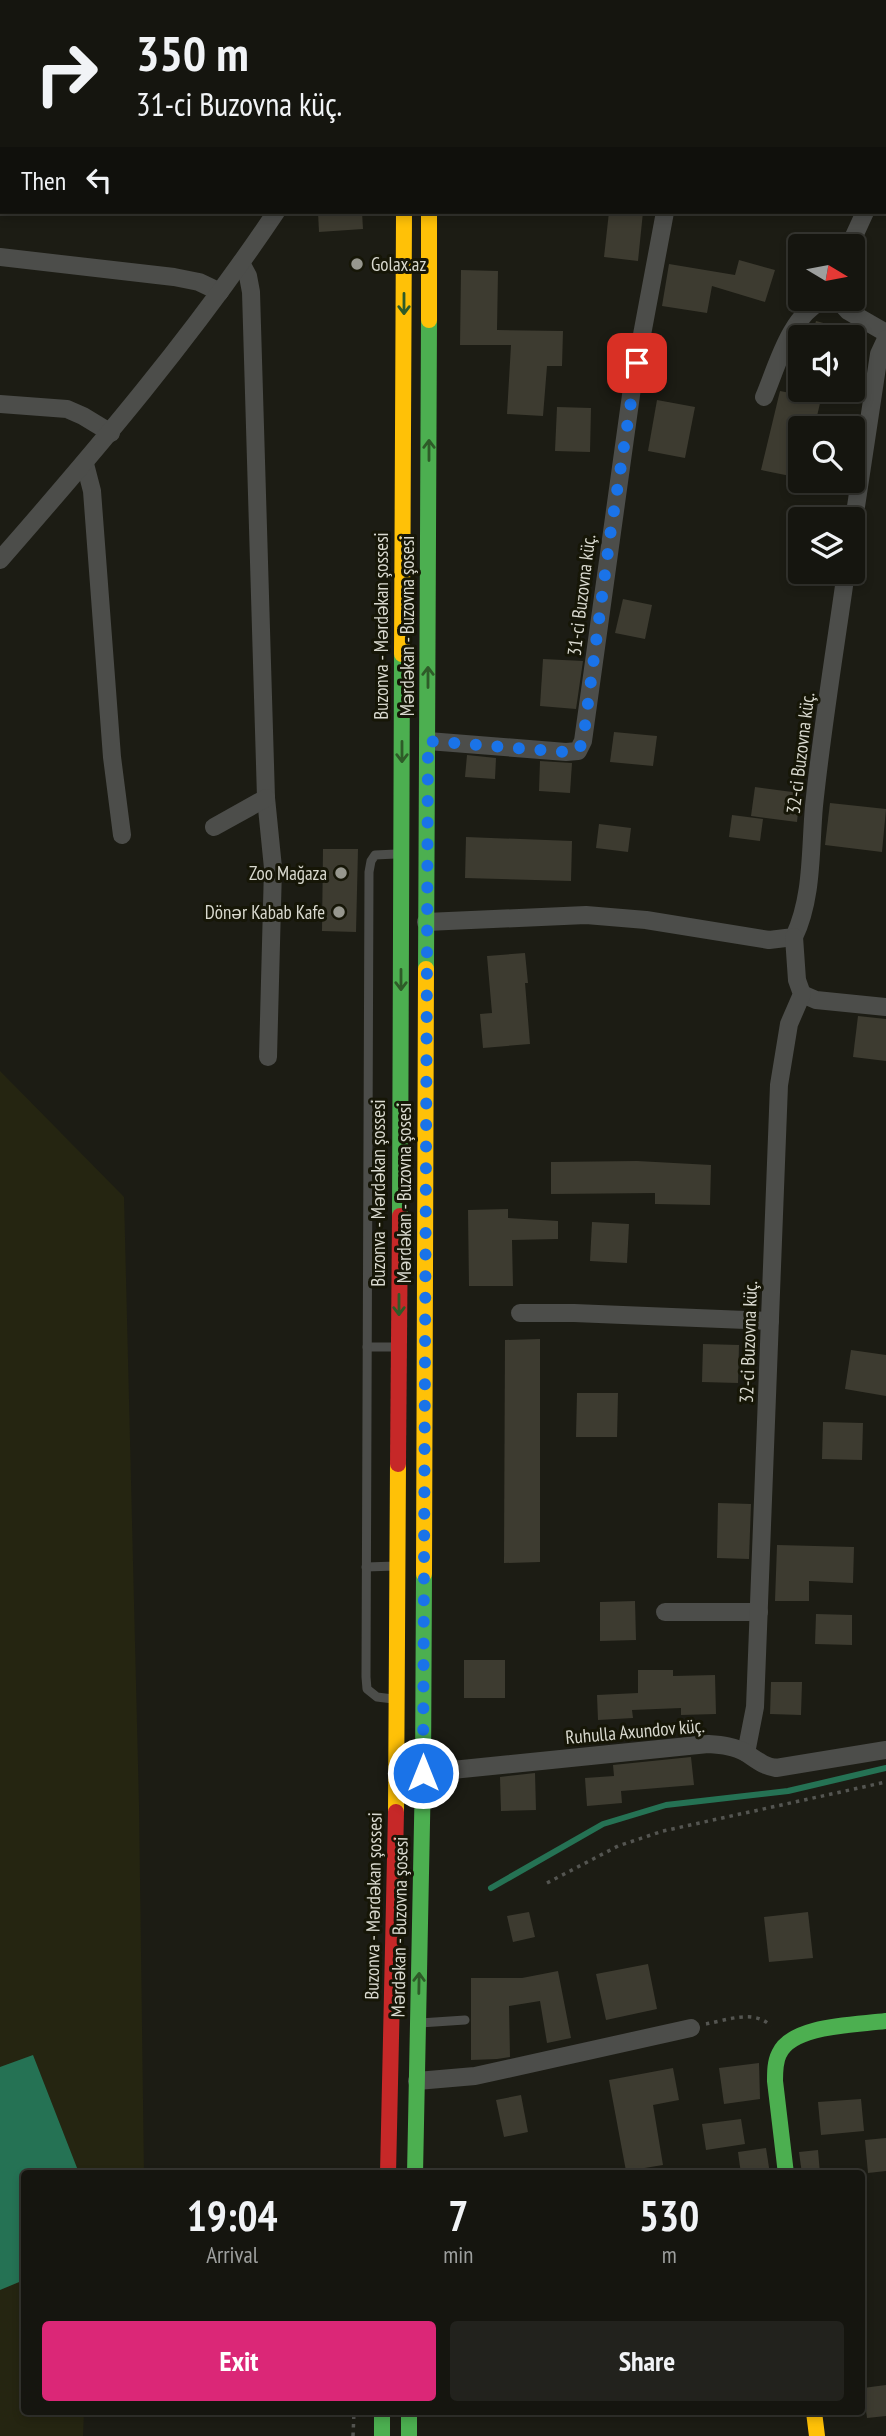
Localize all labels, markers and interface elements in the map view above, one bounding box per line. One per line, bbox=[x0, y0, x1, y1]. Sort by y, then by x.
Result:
text: 350 m bbox=[136, 21, 249, 85]
icon: right bbox=[21, 28, 112, 119]
text: 31-ci Buzovna küç. bbox=[136, 83, 342, 125]
icon: left bbox=[80, 161, 118, 199]
text: Then bbox=[21, 164, 66, 197]
north arrow bbox=[788, 234, 864, 312]
map controls bbox=[788, 234, 865, 584]
place label: Golax.az bbox=[371, 252, 426, 276]
marker: Golax.az bbox=[349, 256, 365, 272]
one-way arrow bbox=[397, 293, 411, 316]
button: sound bbox=[788, 325, 865, 402]
pin bbox=[607, 333, 667, 393]
icon: arrive bbox=[618, 344, 656, 382]
button: search bbox=[788, 416, 865, 493]
one-way arrow bbox=[422, 439, 435, 462]
button: layers bbox=[788, 507, 865, 584]
street label: Buzonva - Mərdəkan şossesi bbox=[369, 532, 393, 720]
street label: 31-ci Buzovna küç. bbox=[562, 533, 600, 657]
street label: Mərdəkan - Buzovna şosesi bbox=[395, 536, 419, 716]
one-way arrow bbox=[421, 666, 435, 689]
street label: 32-ci Buzovna küç. bbox=[781, 691, 819, 815]
one-way arrow bbox=[395, 741, 409, 764]
place label: Zoo Mağaza bbox=[249, 861, 327, 885]
marker: Zoo Mağaza bbox=[333, 865, 349, 881]
place label: Dönər Kabab Kafe bbox=[205, 900, 325, 924]
marker: Dönər Kabab Kafe bbox=[331, 904, 347, 920]
one-way arrow bbox=[394, 968, 407, 991]
street label: Buzonva - Mərdəkan şossesi bbox=[366, 1099, 390, 1287]
street label: Mərdəkan - Buzovna şosesi bbox=[392, 1103, 416, 1283]
street label: 32-ci Buzovna küç. bbox=[734, 1280, 762, 1404]
one-way arrow bbox=[392, 1294, 406, 1317]
street label: Ruhulla Axundov küç. bbox=[564, 1713, 706, 1749]
position arrow bbox=[386, 1736, 460, 1810]
street label: Buzonva - Mərdəkan şossesi bbox=[359, 1812, 387, 2000]
street label: Mərdəkan - Buzovna şosesi bbox=[385, 1836, 413, 2018]
one-way arrow bbox=[412, 1972, 426, 1995]
text: 19:04 bbox=[187, 2188, 278, 2243]
text: 7 bbox=[448, 2188, 468, 2243]
text: 530 bbox=[639, 2188, 699, 2243]
text: Arrival bbox=[206, 2240, 258, 2269]
text: min bbox=[443, 2240, 473, 2269]
text: m bbox=[662, 2240, 677, 2269]
button: Exit bbox=[42, 2321, 436, 2401]
button: Share bbox=[450, 2321, 844, 2401]

